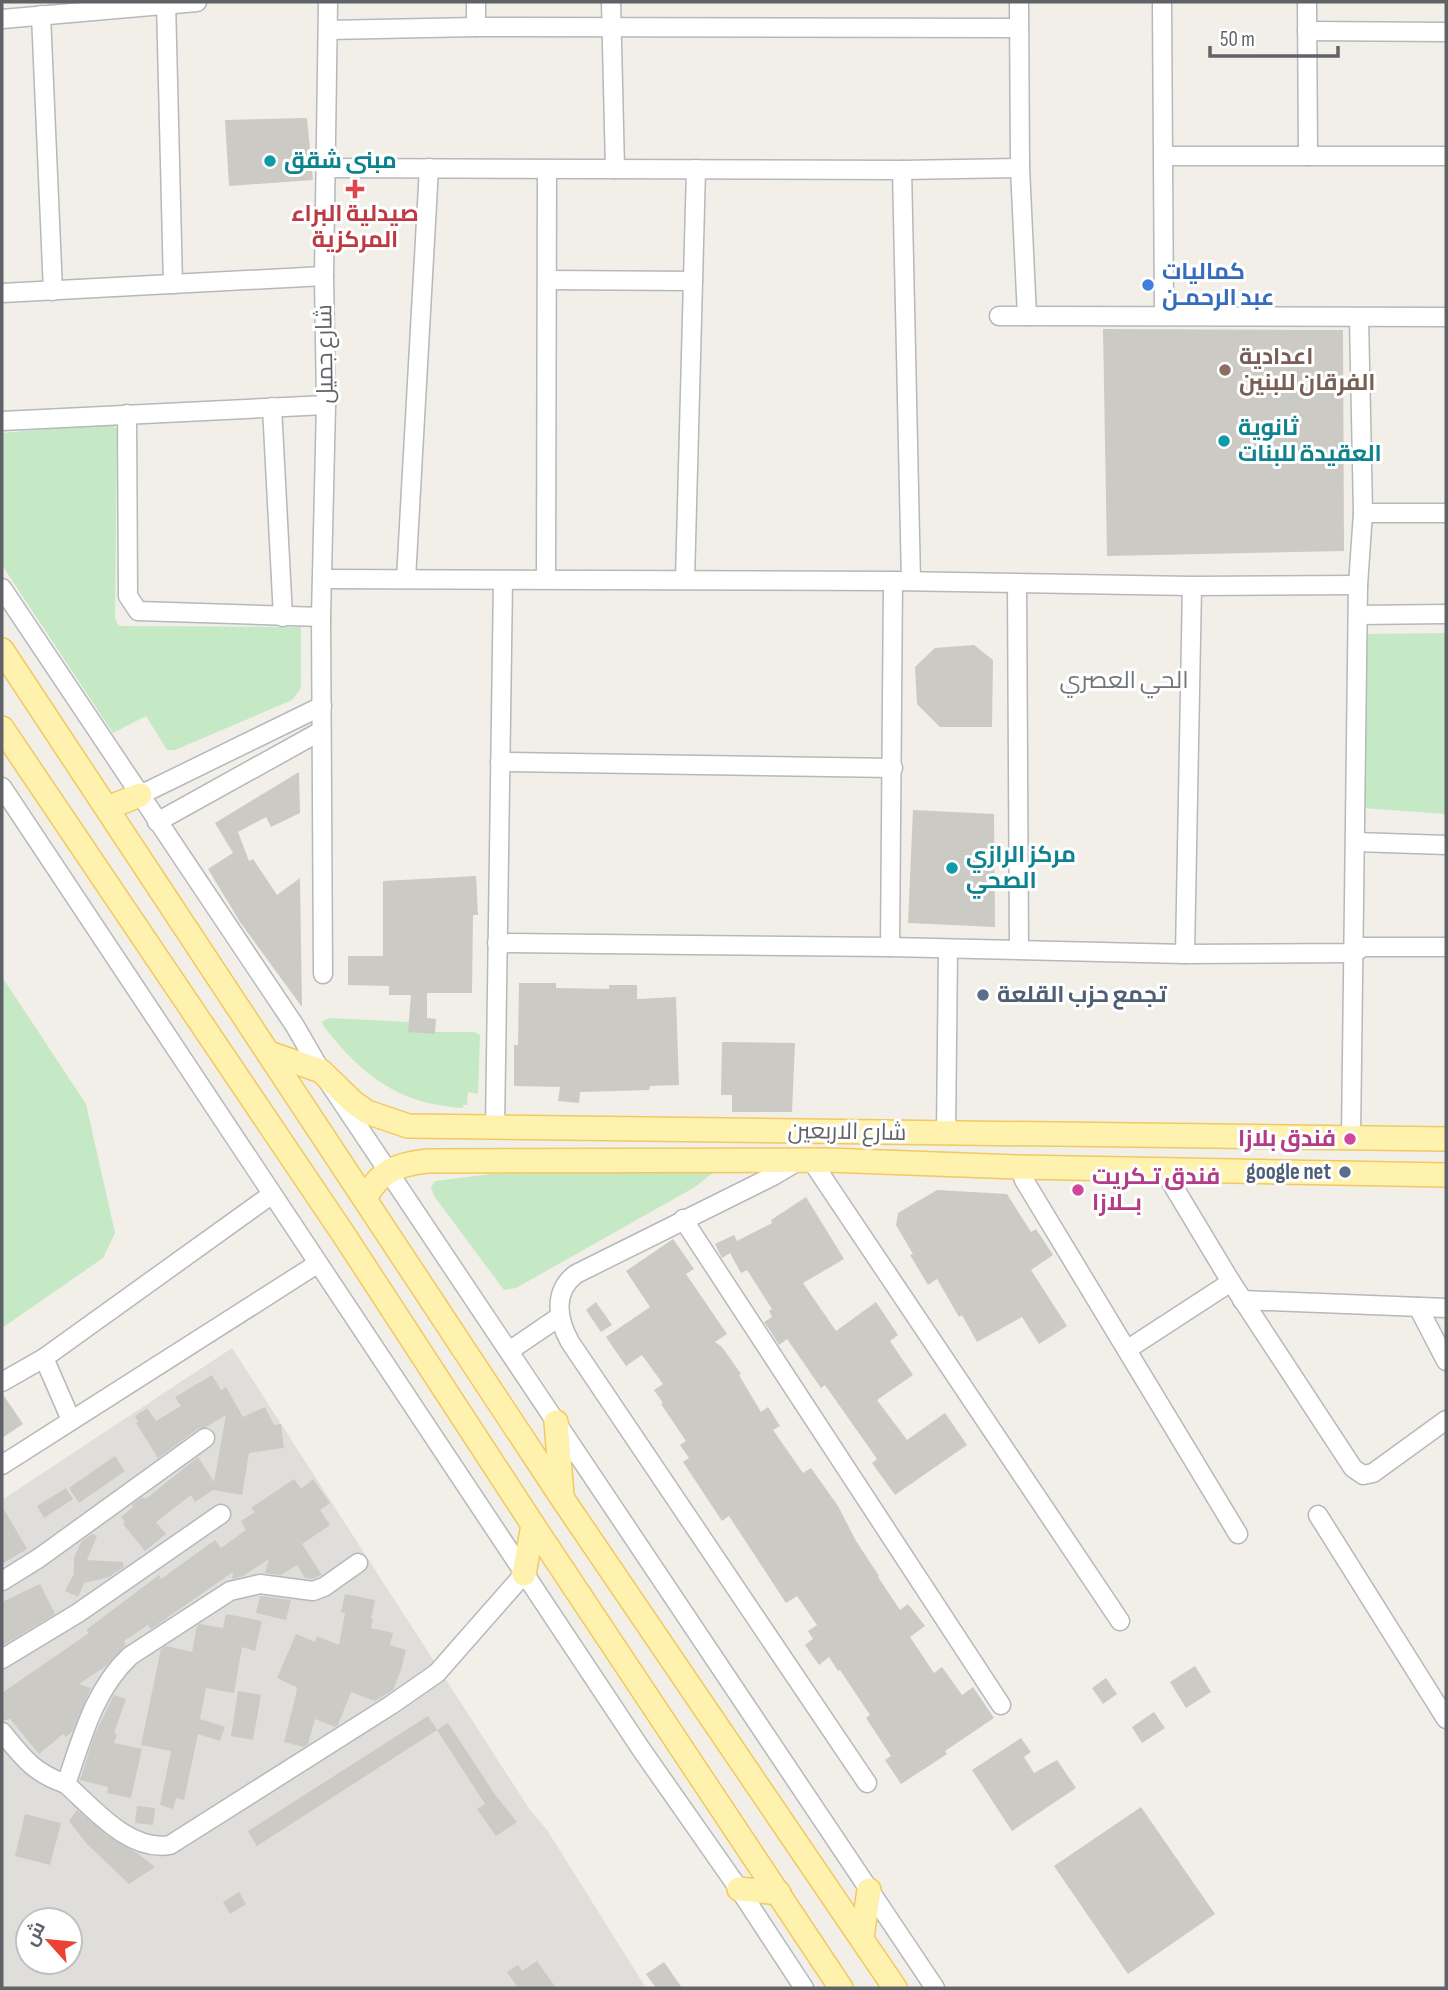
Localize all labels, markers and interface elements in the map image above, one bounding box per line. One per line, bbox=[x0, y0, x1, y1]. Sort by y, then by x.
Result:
scale bar bbox=[1210, 14, 1338, 58]
text: 50 m bbox=[1220, 27, 1255, 52]
place label: مبنى شقق bbox=[284, 147, 397, 175]
marker: مبنى شقق bbox=[262, 153, 278, 169]
marker: صيدلية البراء المركزية bbox=[347, 181, 363, 197]
place label: صيدلية البراء المركزية bbox=[291, 200, 419, 254]
place label: كماليات عبد الرحمـن bbox=[1162, 258, 1274, 312]
marker: كماليات عبد الرحمـن bbox=[1140, 277, 1156, 293]
street label: شارع جميل bbox=[310, 304, 341, 404]
place label: اعدادية الفرقان للبنين bbox=[1239, 343, 1375, 397]
marker: اعدادية الفرقان للبنين bbox=[1217, 362, 1233, 378]
place label: ثانوية العقيدة للبنات bbox=[1238, 414, 1382, 468]
marker: ثانوية العقيدة للبنات bbox=[1216, 433, 1232, 449]
district label: الحي العصري bbox=[1059, 666, 1189, 699]
place label: مركز الرازي الصحي bbox=[966, 841, 1076, 899]
marker: مركز الرازي الصحي bbox=[944, 860, 960, 876]
place label: تجمع حزب القلعة bbox=[997, 981, 1167, 1010]
marker: تجمع حزب القلعة bbox=[975, 987, 991, 1003]
street label: شارع الاربعين bbox=[787, 1117, 907, 1148]
place label: فندق بلازا bbox=[1238, 1125, 1336, 1153]
marker: فندق بلازا bbox=[1342, 1131, 1358, 1147]
place label: google net bbox=[1246, 1158, 1331, 1186]
place label: فندق تـكريت بــلازا bbox=[1092, 1163, 1220, 1217]
marker: google net bbox=[1337, 1164, 1353, 1180]
marker: فندق تـكريت بــلازا bbox=[1070, 1182, 1086, 1198]
north arrow bbox=[14, 1906, 84, 1976]
text: ش bbox=[19, 1918, 51, 1950]

